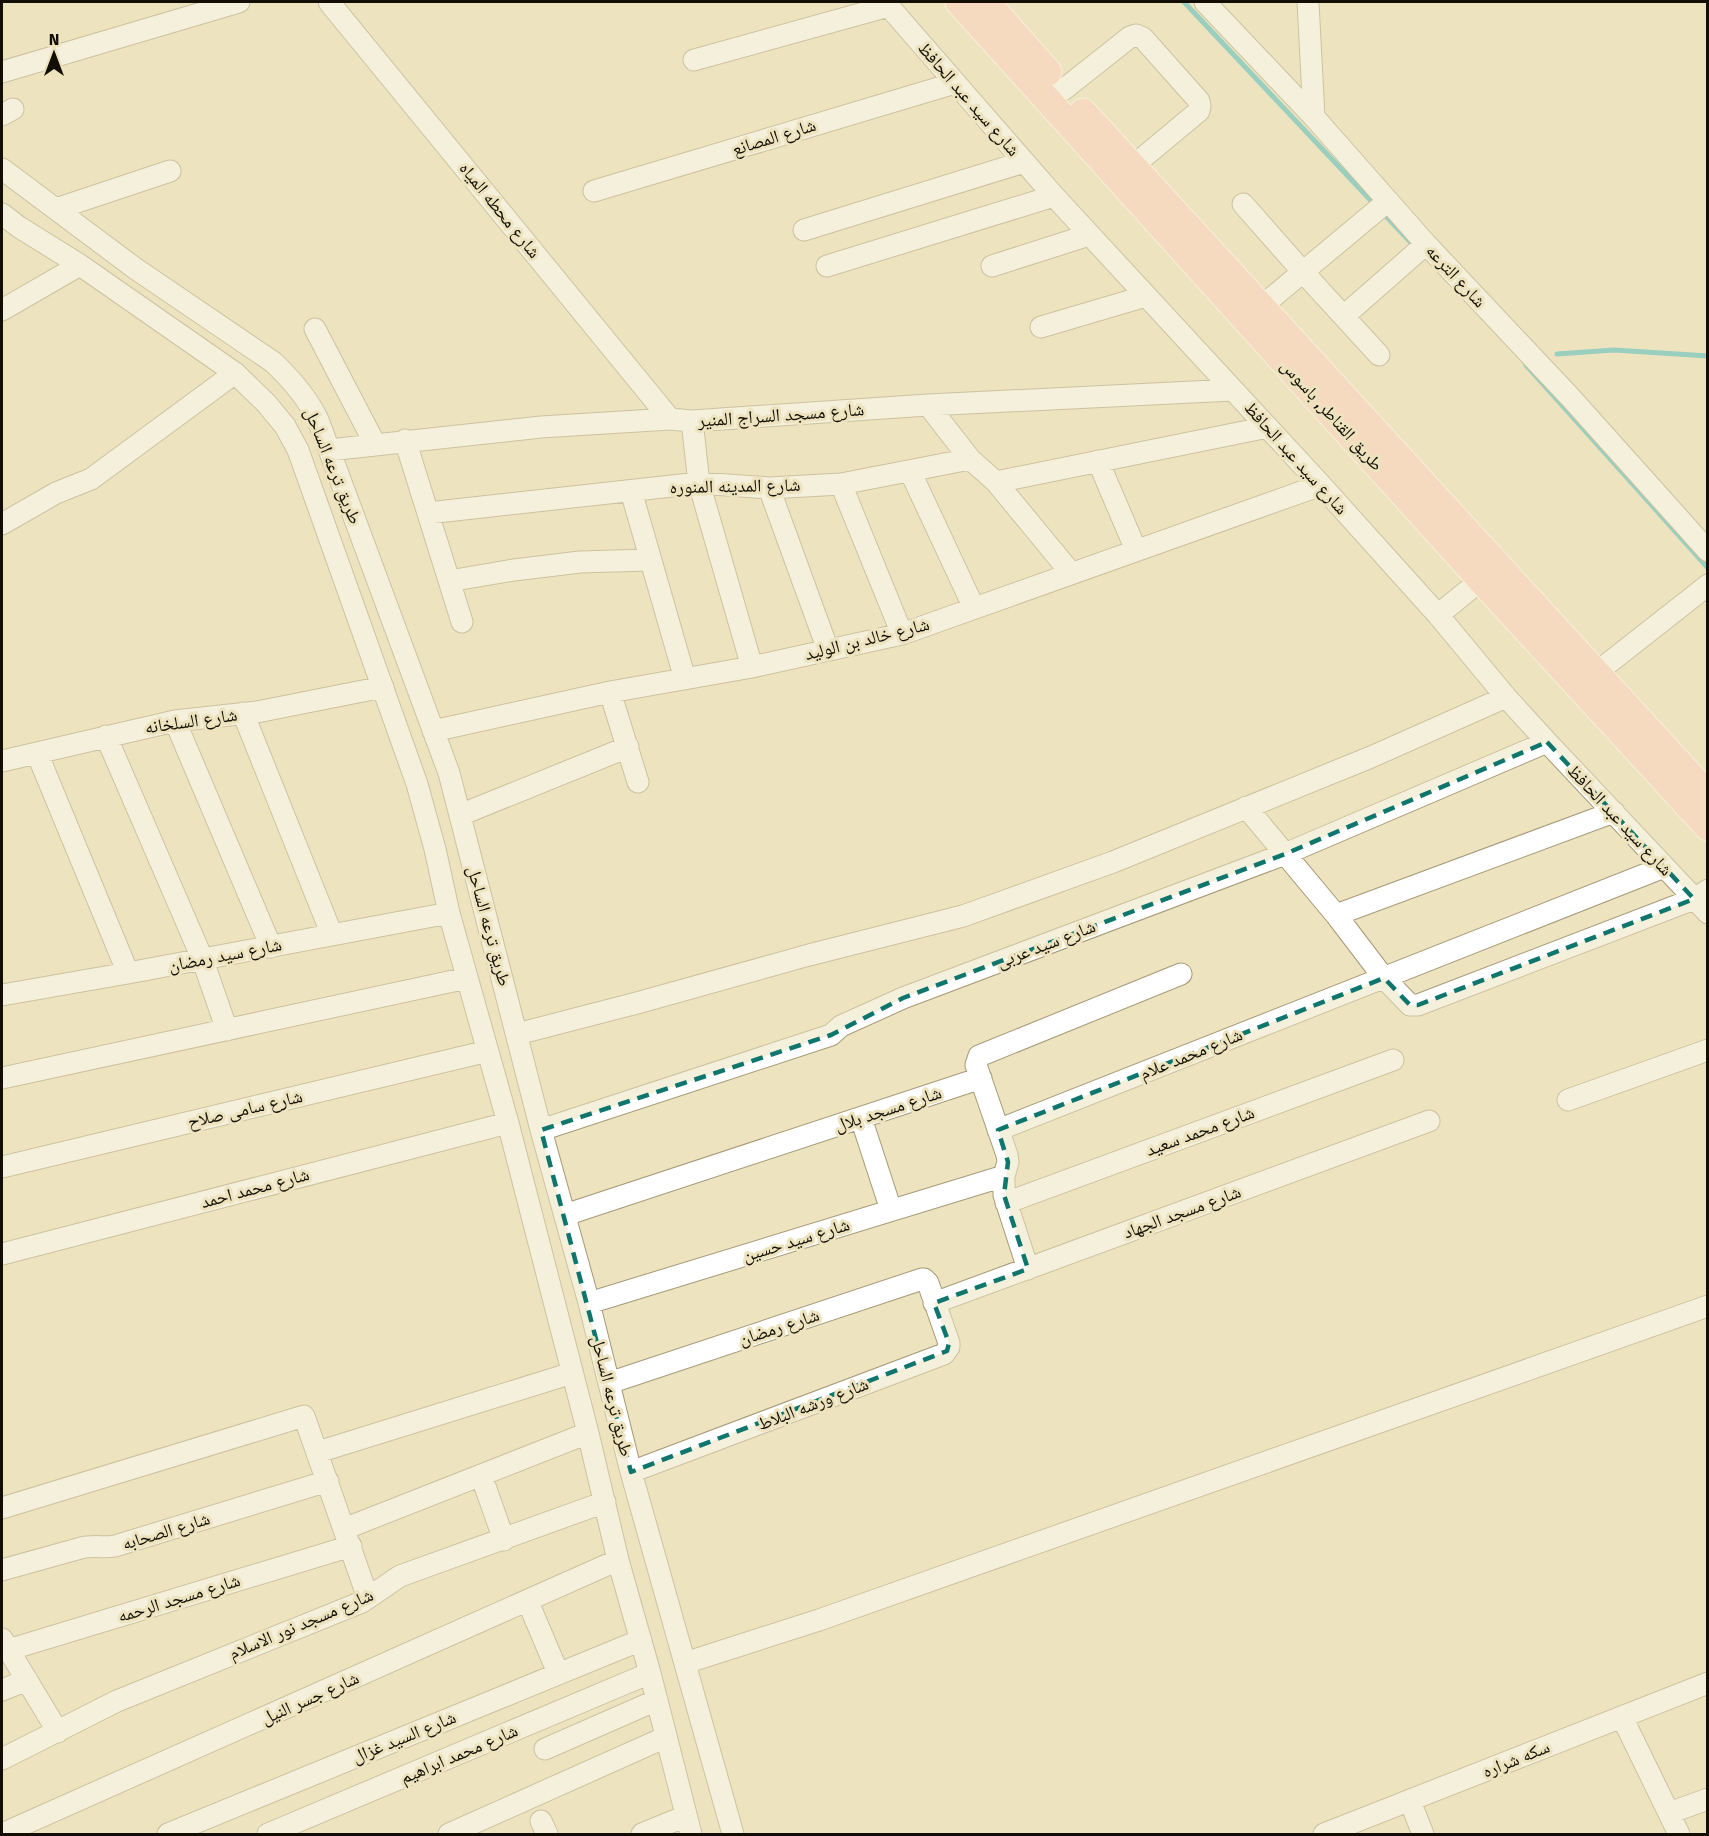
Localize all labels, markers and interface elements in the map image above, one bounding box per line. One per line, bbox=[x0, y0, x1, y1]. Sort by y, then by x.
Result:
north arrow bbox=[24, 24, 84, 84]
text: N bbox=[49, 30, 59, 49]
street label: شارع سيد عبد الحافظ bbox=[913, 37, 1025, 161]
street label: شارع المصانع bbox=[729, 114, 819, 161]
street label: شارع محطه المياه bbox=[455, 157, 545, 263]
street label: شارع الترعه bbox=[1421, 240, 1491, 312]
street label: طريق القناطر, باسوس bbox=[1276, 355, 1388, 475]
street label: شارع سيد عبد الحافظ bbox=[1240, 397, 1352, 519]
street label: شارع مسجد السراج المنير bbox=[696, 398, 865, 433]
street label: طريق ترعه الساحل bbox=[300, 404, 366, 528]
street label: شارع المدينه المنوره bbox=[669, 474, 801, 498]
street label: شارع خالد بن الوليد bbox=[802, 613, 932, 665]
street label: شارع السلخانه bbox=[143, 704, 239, 738]
street label: شارع سيد عبد الحافظ bbox=[1563, 760, 1677, 880]
street label: طريق ترعه الساحل bbox=[462, 863, 516, 989]
street label: شارع سيد عربى bbox=[993, 915, 1099, 973]
street label: شارع سيد رمضان bbox=[167, 933, 283, 977]
street label: شارع محمد علام bbox=[1136, 1023, 1246, 1086]
street label: شارع مسجد بلال bbox=[832, 1081, 944, 1137]
street label: شارع سامى صلاح bbox=[185, 1085, 305, 1134]
street label: شارع محمد سعيد bbox=[1143, 1101, 1257, 1161]
street label: شارع محمد احمد bbox=[198, 1163, 312, 1213]
street label: شارع مسجد الجهاد bbox=[1120, 1181, 1244, 1243]
street label: شارع سيد حسين bbox=[740, 1213, 852, 1267]
street label: شارع رمضان bbox=[736, 1304, 822, 1350]
street label: طريق ترعه الساحل bbox=[586, 1333, 638, 1459]
street label: شارع ورشه البلاط bbox=[754, 1373, 872, 1435]
street label: شارع الصحابه bbox=[119, 1507, 213, 1555]
street label: شارع مسجد الرحمه bbox=[115, 1569, 243, 1627]
street label: شارع مسجد نور الاسلام bbox=[225, 1584, 377, 1665]
street label: شارع جسر النيل bbox=[258, 1667, 362, 1729]
street label: شارع السيد غزال bbox=[349, 1706, 459, 1768]
street label: شارع محمد ابراهيم bbox=[397, 1719, 522, 1790]
street label: سكه شراره bbox=[1479, 1736, 1553, 1782]

